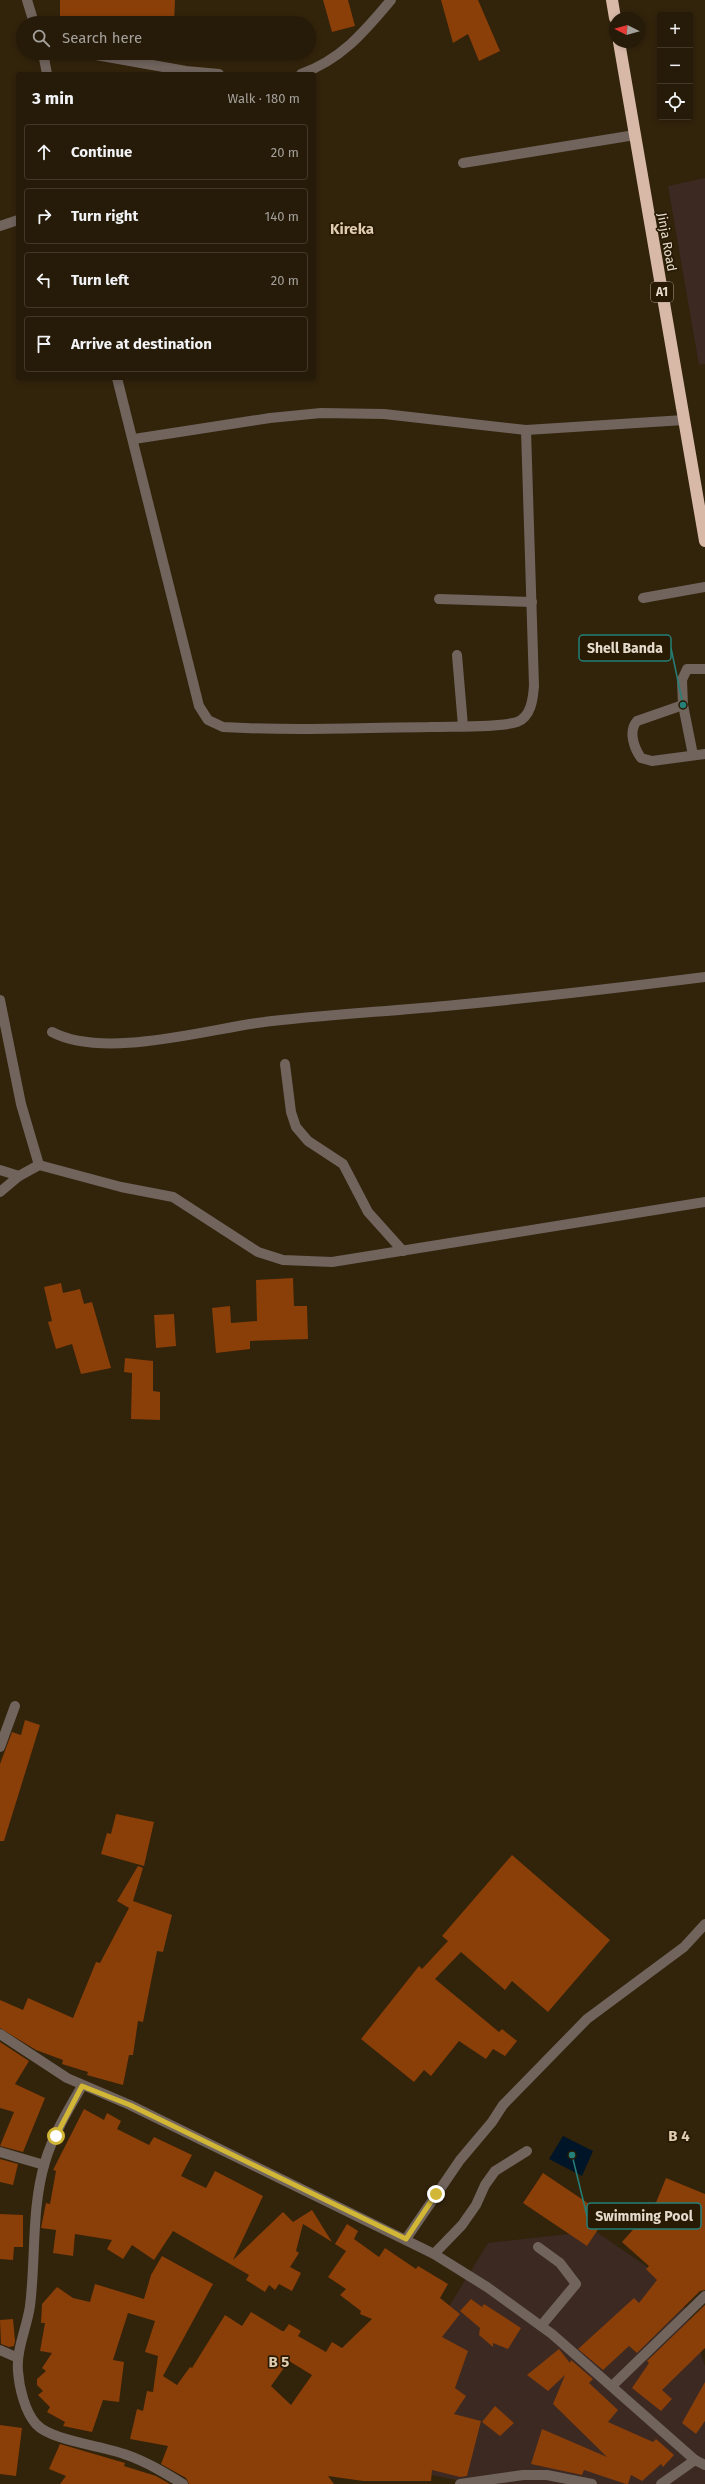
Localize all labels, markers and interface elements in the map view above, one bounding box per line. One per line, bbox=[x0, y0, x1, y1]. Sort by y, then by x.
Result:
north arrow bbox=[609, 12, 645, 48]
map controls bbox=[657, 12, 693, 120]
button: + bbox=[657, 12, 693, 48]
search box bbox=[16, 16, 316, 60]
icon: search bbox=[30, 27, 52, 49]
text: Search here bbox=[62, 29, 142, 47]
button: − bbox=[657, 48, 693, 84]
button: locate bbox=[657, 84, 693, 120]
text: 3 min bbox=[32, 88, 74, 109]
text: Walk · 180 m bbox=[228, 91, 300, 106]
icon: ahead bbox=[33, 141, 55, 163]
text: Continue bbox=[71, 143, 132, 161]
text: 20 m bbox=[271, 145, 299, 160]
icon: right bbox=[33, 205, 55, 227]
text: Turn right bbox=[71, 207, 138, 225]
text: 140 m bbox=[265, 209, 299, 224]
street label: Jinja Road bbox=[654, 211, 680, 273]
district label: Kireka bbox=[330, 220, 374, 238]
icon: left bbox=[33, 269, 55, 291]
text: Turn left bbox=[71, 271, 129, 289]
text: 20 m bbox=[271, 273, 299, 288]
road number: A1 bbox=[651, 282, 673, 302]
icon: arrive bbox=[33, 333, 55, 355]
text: Arrive at destination bbox=[71, 335, 212, 353]
callout: Shell Banda bbox=[579, 635, 671, 661]
text: Shell Banda bbox=[587, 640, 663, 657]
route start bbox=[47, 2127, 65, 2145]
district label: B 4 bbox=[668, 2127, 690, 2145]
route end bbox=[427, 2185, 445, 2203]
callout: Swimming Pool bbox=[587, 2203, 701, 2229]
text: Swimming Pool bbox=[595, 2208, 694, 2225]
district label: B 5 bbox=[269, 2353, 289, 2371]

